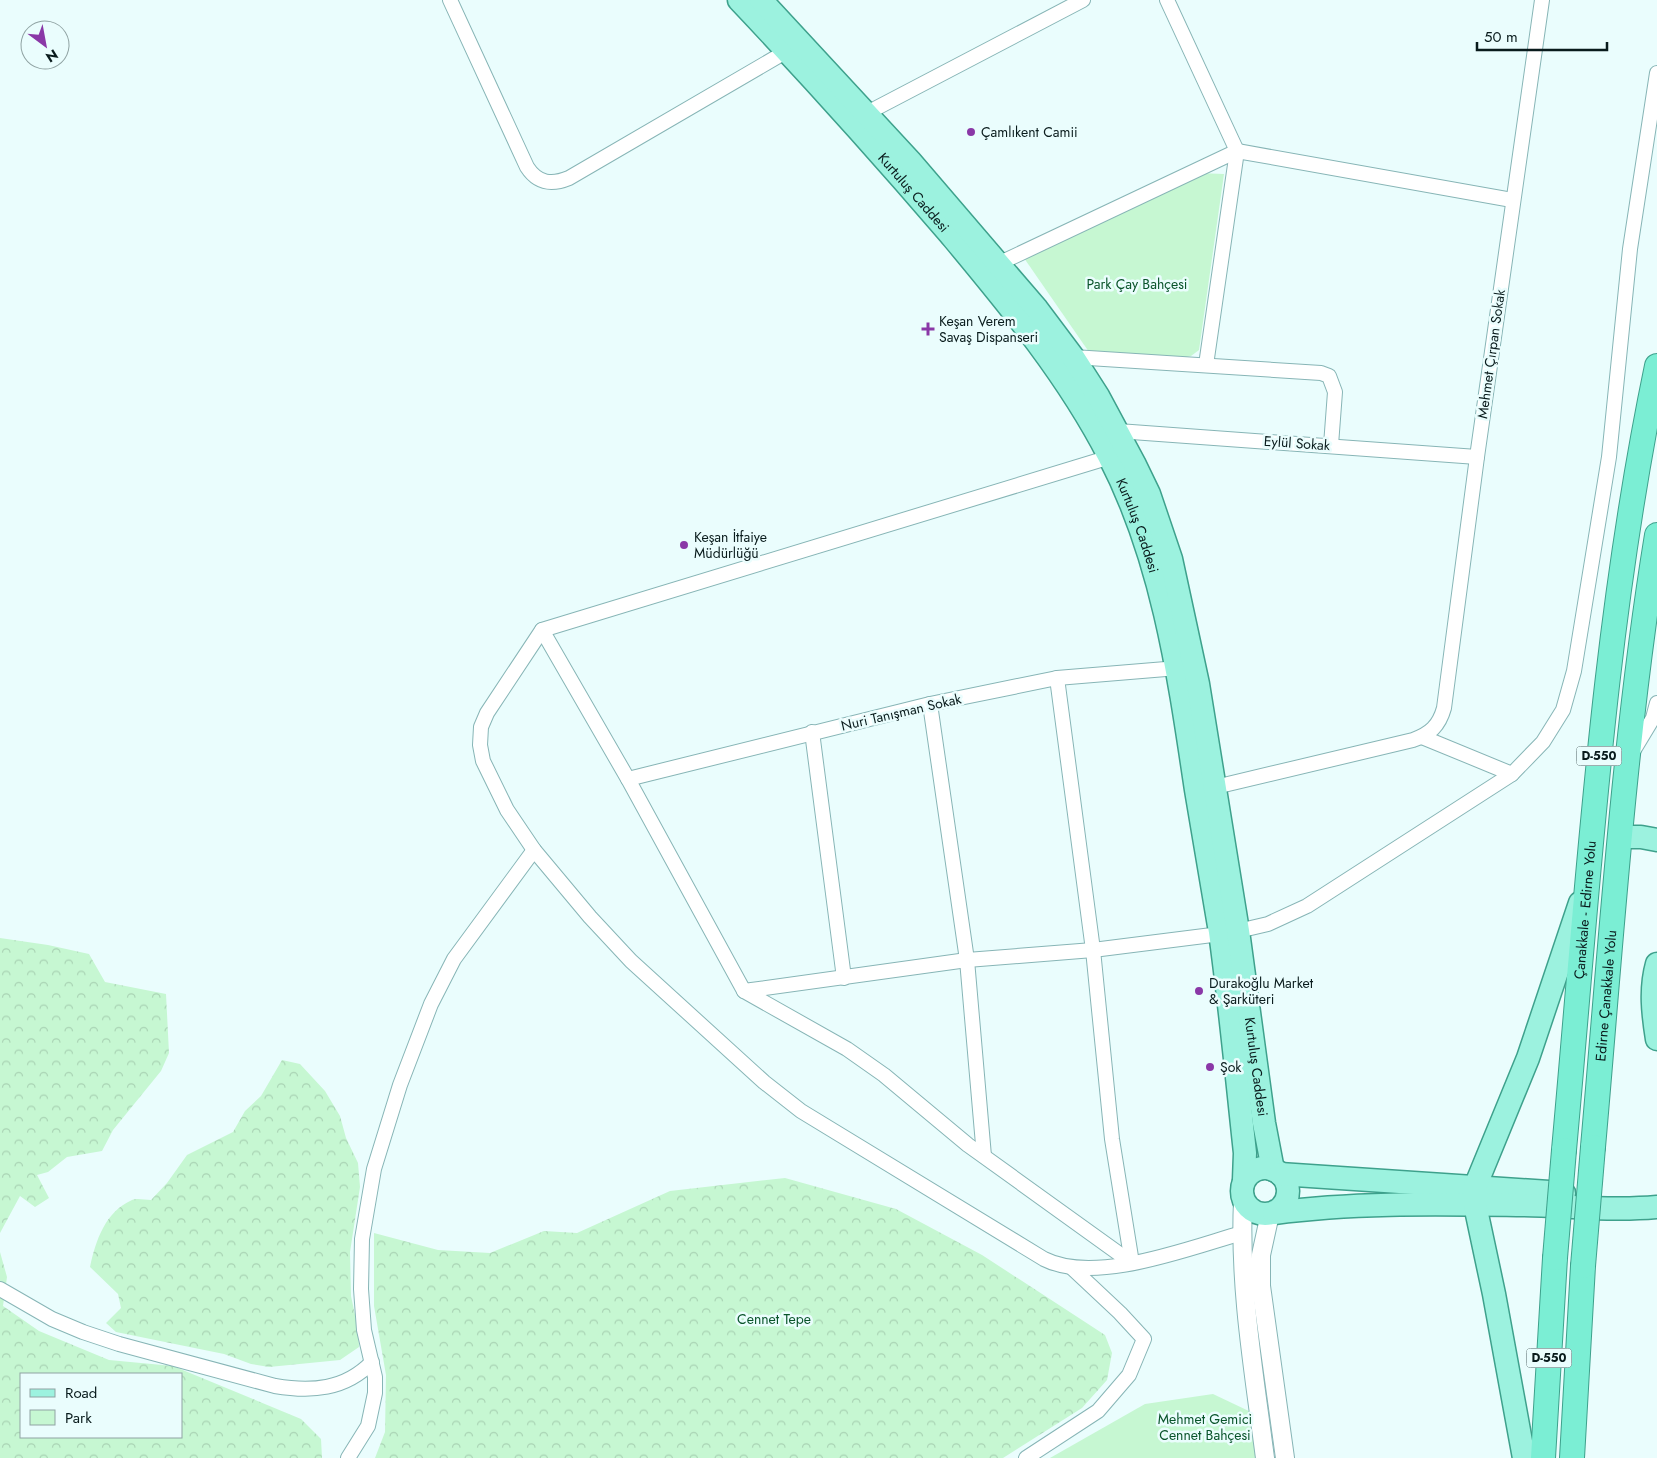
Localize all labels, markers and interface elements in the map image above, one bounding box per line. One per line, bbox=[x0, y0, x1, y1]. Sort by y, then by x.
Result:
north arrow bbox=[20, 20, 70, 70]
scale bar bbox=[1477, 20, 1607, 52]
text: 50 m bbox=[1484, 26, 1518, 48]
text: N bbox=[42, 45, 62, 67]
place label: Çamlıkent Camii bbox=[981, 122, 1078, 142]
marker: Çamlıkent Camii bbox=[965, 126, 977, 138]
street label: Kurtuluş Caddesi bbox=[873, 148, 954, 237]
park label: Park Çay Bahçesi bbox=[1087, 274, 1187, 294]
street label: Mehmet Çırpan Sokak bbox=[1472, 287, 1510, 420]
place label: Keşan Verem Savaş Dispanseri bbox=[939, 311, 1038, 347]
marker: Keşan Verem Savaş Dispanseri bbox=[921, 322, 935, 336]
street label: Eylül Sokak bbox=[1263, 431, 1332, 455]
street label: Kurtuluş Caddesi bbox=[1111, 475, 1164, 575]
place label: Keşan İtfaiye Müdürlüğü bbox=[694, 527, 767, 563]
marker: Keşan İtfaiye Müdürlüğü bbox=[678, 539, 690, 551]
street label: Nuri Tanışman Sokak bbox=[839, 688, 964, 736]
road number: D-550 bbox=[1576, 746, 1622, 766]
street label: Çanakkale - Edirne Yolu bbox=[1569, 840, 1601, 980]
street label: Edirne Çanakkale Yolu bbox=[1590, 929, 1621, 1062]
place label: Durakoğlu Market & Şarküteri bbox=[1209, 973, 1314, 1009]
marker: Durakoğlu Market & Şarküteri bbox=[1193, 985, 1205, 997]
street label: Kurtuluş Caddesi bbox=[1240, 1016, 1273, 1118]
place label: Şok bbox=[1220, 1057, 1242, 1077]
marker: Şok bbox=[1204, 1061, 1216, 1073]
park label: Cennet Tepe bbox=[737, 1309, 811, 1329]
road number: D-550 bbox=[1526, 1349, 1572, 1368]
legend bbox=[20, 1373, 182, 1438]
text: Road bbox=[65, 1382, 97, 1404]
text: Park bbox=[65, 1407, 92, 1429]
park label: Mehmet Gemici Cennet Bahçesi bbox=[1158, 1409, 1252, 1445]

